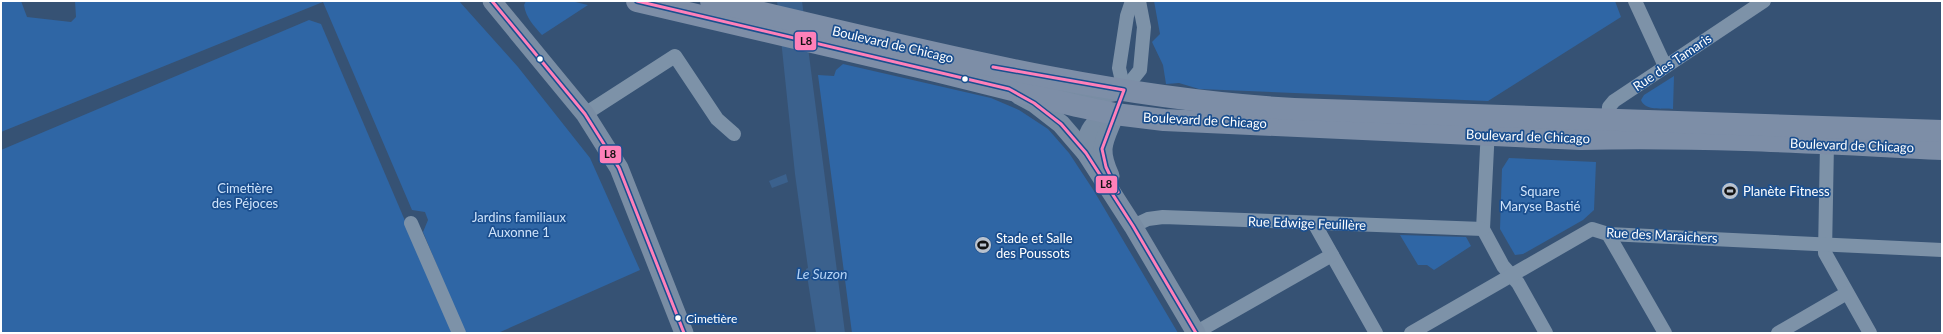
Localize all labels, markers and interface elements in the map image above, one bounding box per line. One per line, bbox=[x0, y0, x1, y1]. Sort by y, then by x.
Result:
street label: Boulevard de Chicago bbox=[831, 22, 955, 66]
street label: Rue des Tamaris bbox=[1630, 30, 1715, 94]
line badge: L8 bbox=[794, 31, 817, 51]
text: L8 bbox=[800, 34, 812, 47]
unlabelled marker bbox=[535, 54, 545, 64]
unlabelled marker bbox=[960, 74, 970, 84]
street label: Boulevard de Chicago bbox=[1143, 109, 1267, 131]
street label: Boulevard de Chicago bbox=[1466, 126, 1590, 146]
street label: Boulevard de Chicago bbox=[1790, 135, 1914, 155]
line badge: L8 bbox=[599, 145, 622, 164]
text: L8 bbox=[604, 147, 616, 160]
line badge: L8 bbox=[1095, 175, 1118, 194]
text: L8 bbox=[1100, 177, 1112, 190]
park label: Cimetière des Péjoces bbox=[212, 180, 279, 211]
sports icon: Planète Fitness bbox=[1720, 181, 1740, 201]
park label: Square Maryse Bastié bbox=[1500, 183, 1580, 214]
place label: Planète Fitness bbox=[1743, 183, 1830, 199]
park label: Jardins familiaux Auxonne 1 bbox=[472, 209, 566, 240]
street label: Rue Edwige Feuillère bbox=[1248, 213, 1367, 233]
street label: Rue des Maraichers bbox=[1606, 224, 1719, 246]
place label: Stade et Salle des Poussots bbox=[996, 230, 1073, 261]
sports icon: Stade et Salle des Poussots bbox=[973, 235, 993, 255]
water label: Le Suzon bbox=[797, 265, 848, 282]
place label: Cimetière bbox=[686, 311, 737, 326]
marker: Cimetière bbox=[673, 313, 683, 323]

